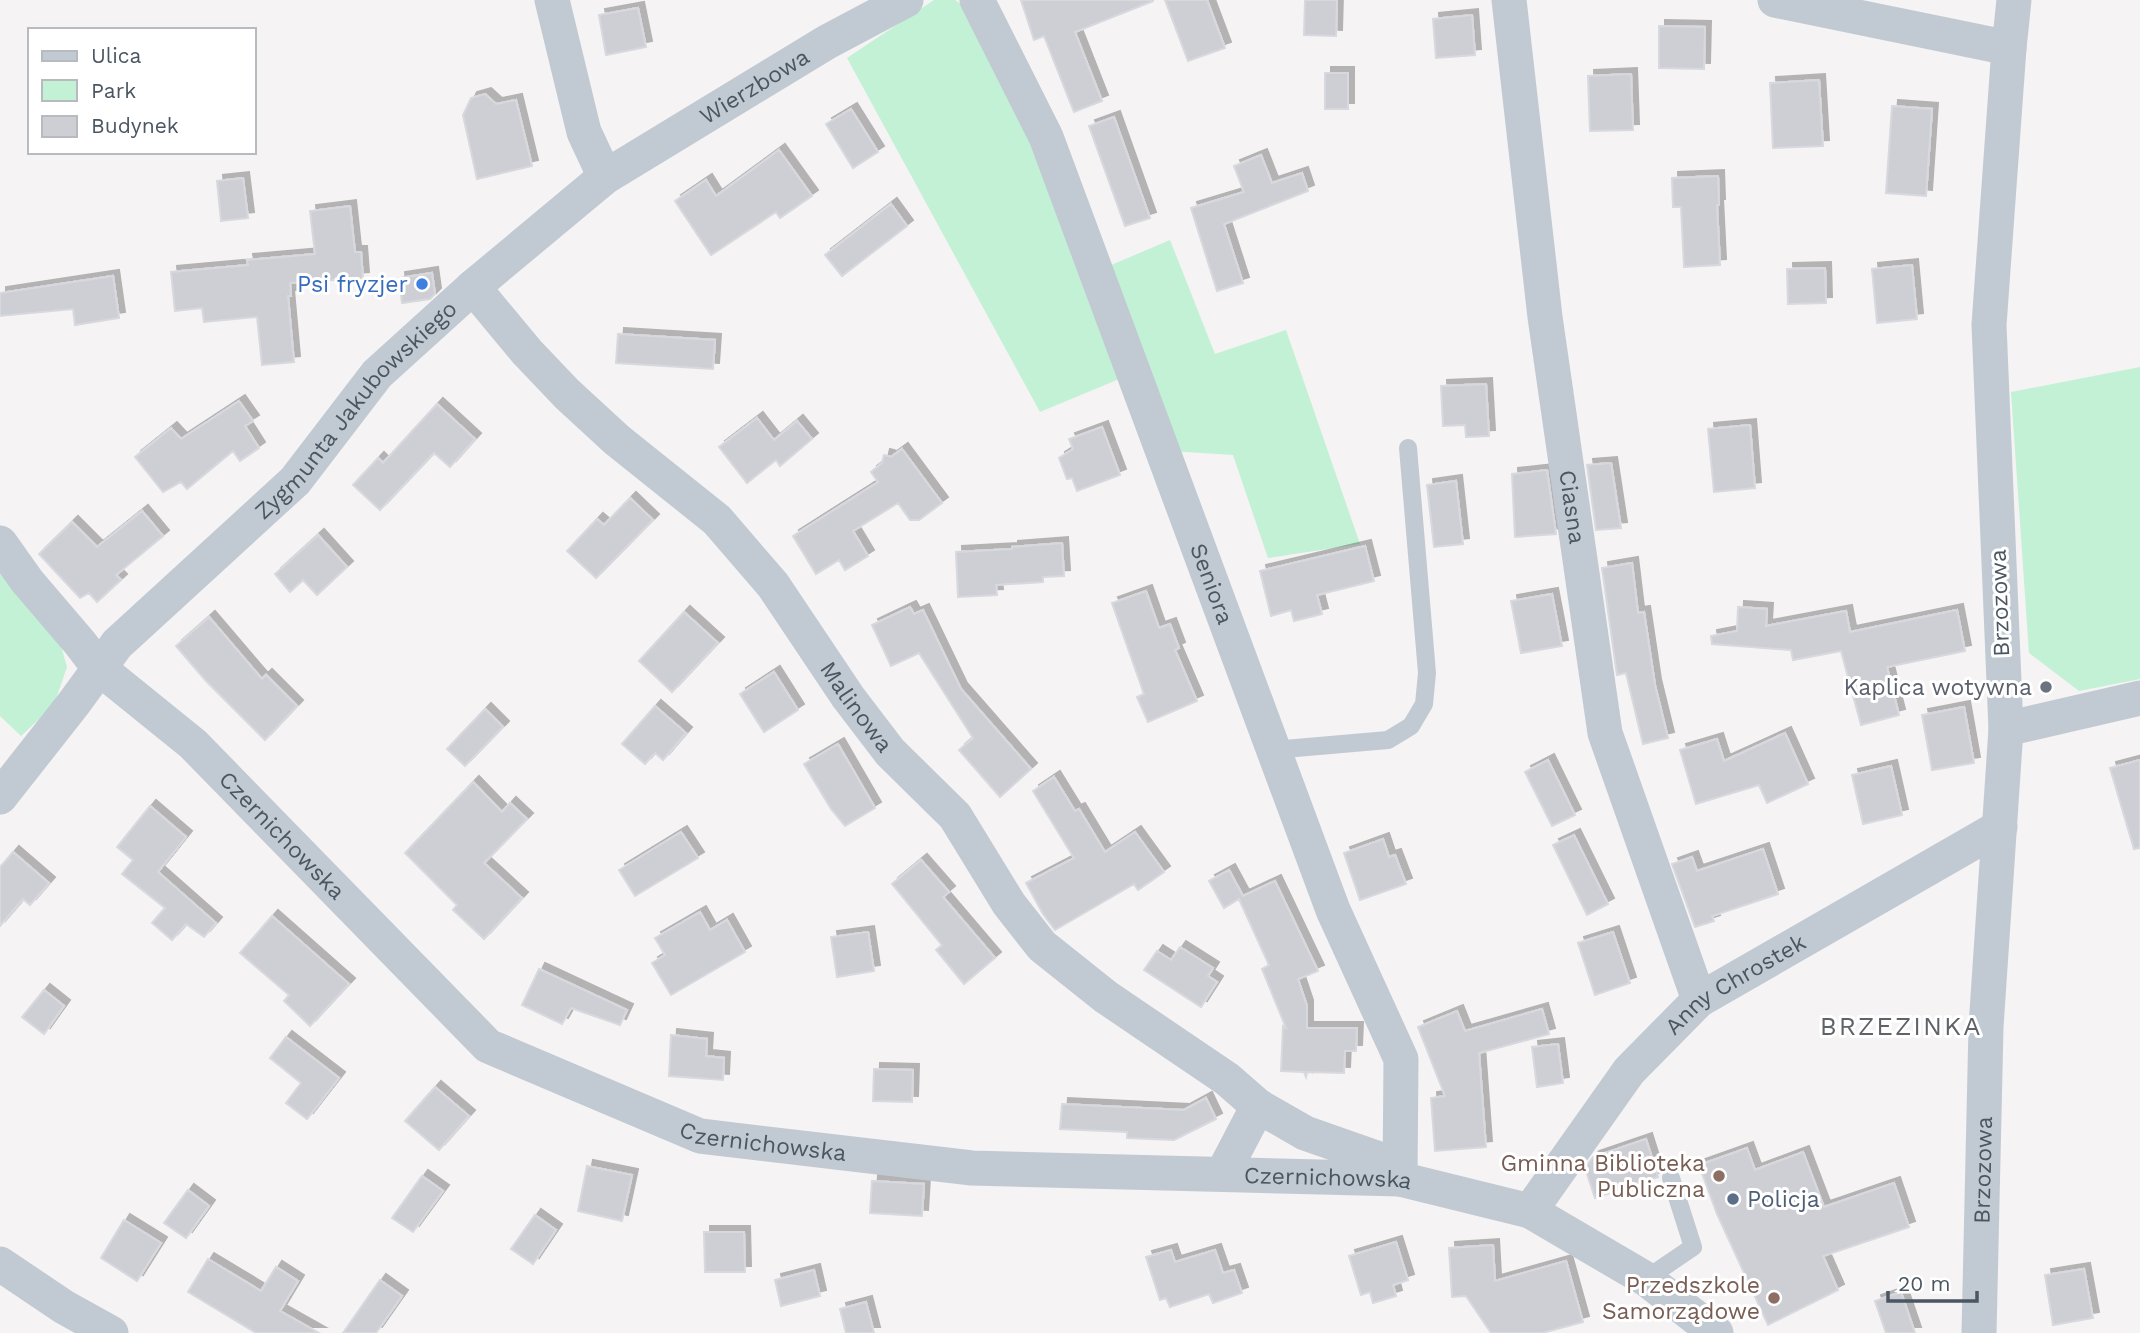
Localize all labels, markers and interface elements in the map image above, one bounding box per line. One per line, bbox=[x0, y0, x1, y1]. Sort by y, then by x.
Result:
legend bbox=[28, 28, 256, 154]
text: Ulica bbox=[91, 43, 142, 68]
street label: Wierzbowa bbox=[695, 43, 814, 130]
text: Park bbox=[91, 78, 136, 103]
text: Budynek bbox=[91, 113, 179, 138]
place label: Psi fryzjer bbox=[297, 271, 408, 298]
marker: Psi fryzjer bbox=[414, 276, 430, 292]
street label: Zygmunta Jakubowskiego bbox=[249, 295, 462, 525]
street label: Ciasna bbox=[1554, 468, 1591, 546]
street label: Seniora bbox=[1185, 540, 1239, 628]
street label: Brzozowa bbox=[1985, 549, 2015, 657]
street label: Malinowa bbox=[815, 656, 899, 757]
place label: Kaplica wotywna bbox=[1843, 674, 2032, 701]
marker: Kaplica wotywna bbox=[2038, 679, 2054, 695]
street label: Czernichowska bbox=[214, 766, 351, 905]
street label: Anny Chrostek bbox=[1659, 928, 1810, 1040]
district label: BRZEZINKA bbox=[1820, 1011, 1982, 1041]
street label: Czernichowska bbox=[675, 1115, 848, 1167]
street label: Brzozowa bbox=[1968, 1116, 1997, 1224]
place label: Gminna Biblioteka Publiczna bbox=[1500, 1150, 1705, 1203]
street label: Czernichowska bbox=[1244, 1161, 1415, 1195]
marker: Gminna Biblioteka Publiczna bbox=[1711, 1168, 1727, 1184]
place label: Policja bbox=[1747, 1186, 1820, 1213]
marker: Policja bbox=[1725, 1191, 1741, 1207]
scale bar bbox=[1888, 1260, 1977, 1304]
text: 20 m bbox=[1898, 1271, 1950, 1296]
place label: Przedszkole Samorządowe bbox=[1602, 1272, 1760, 1325]
marker: Przedszkole Samorządowe bbox=[1766, 1290, 1782, 1306]

